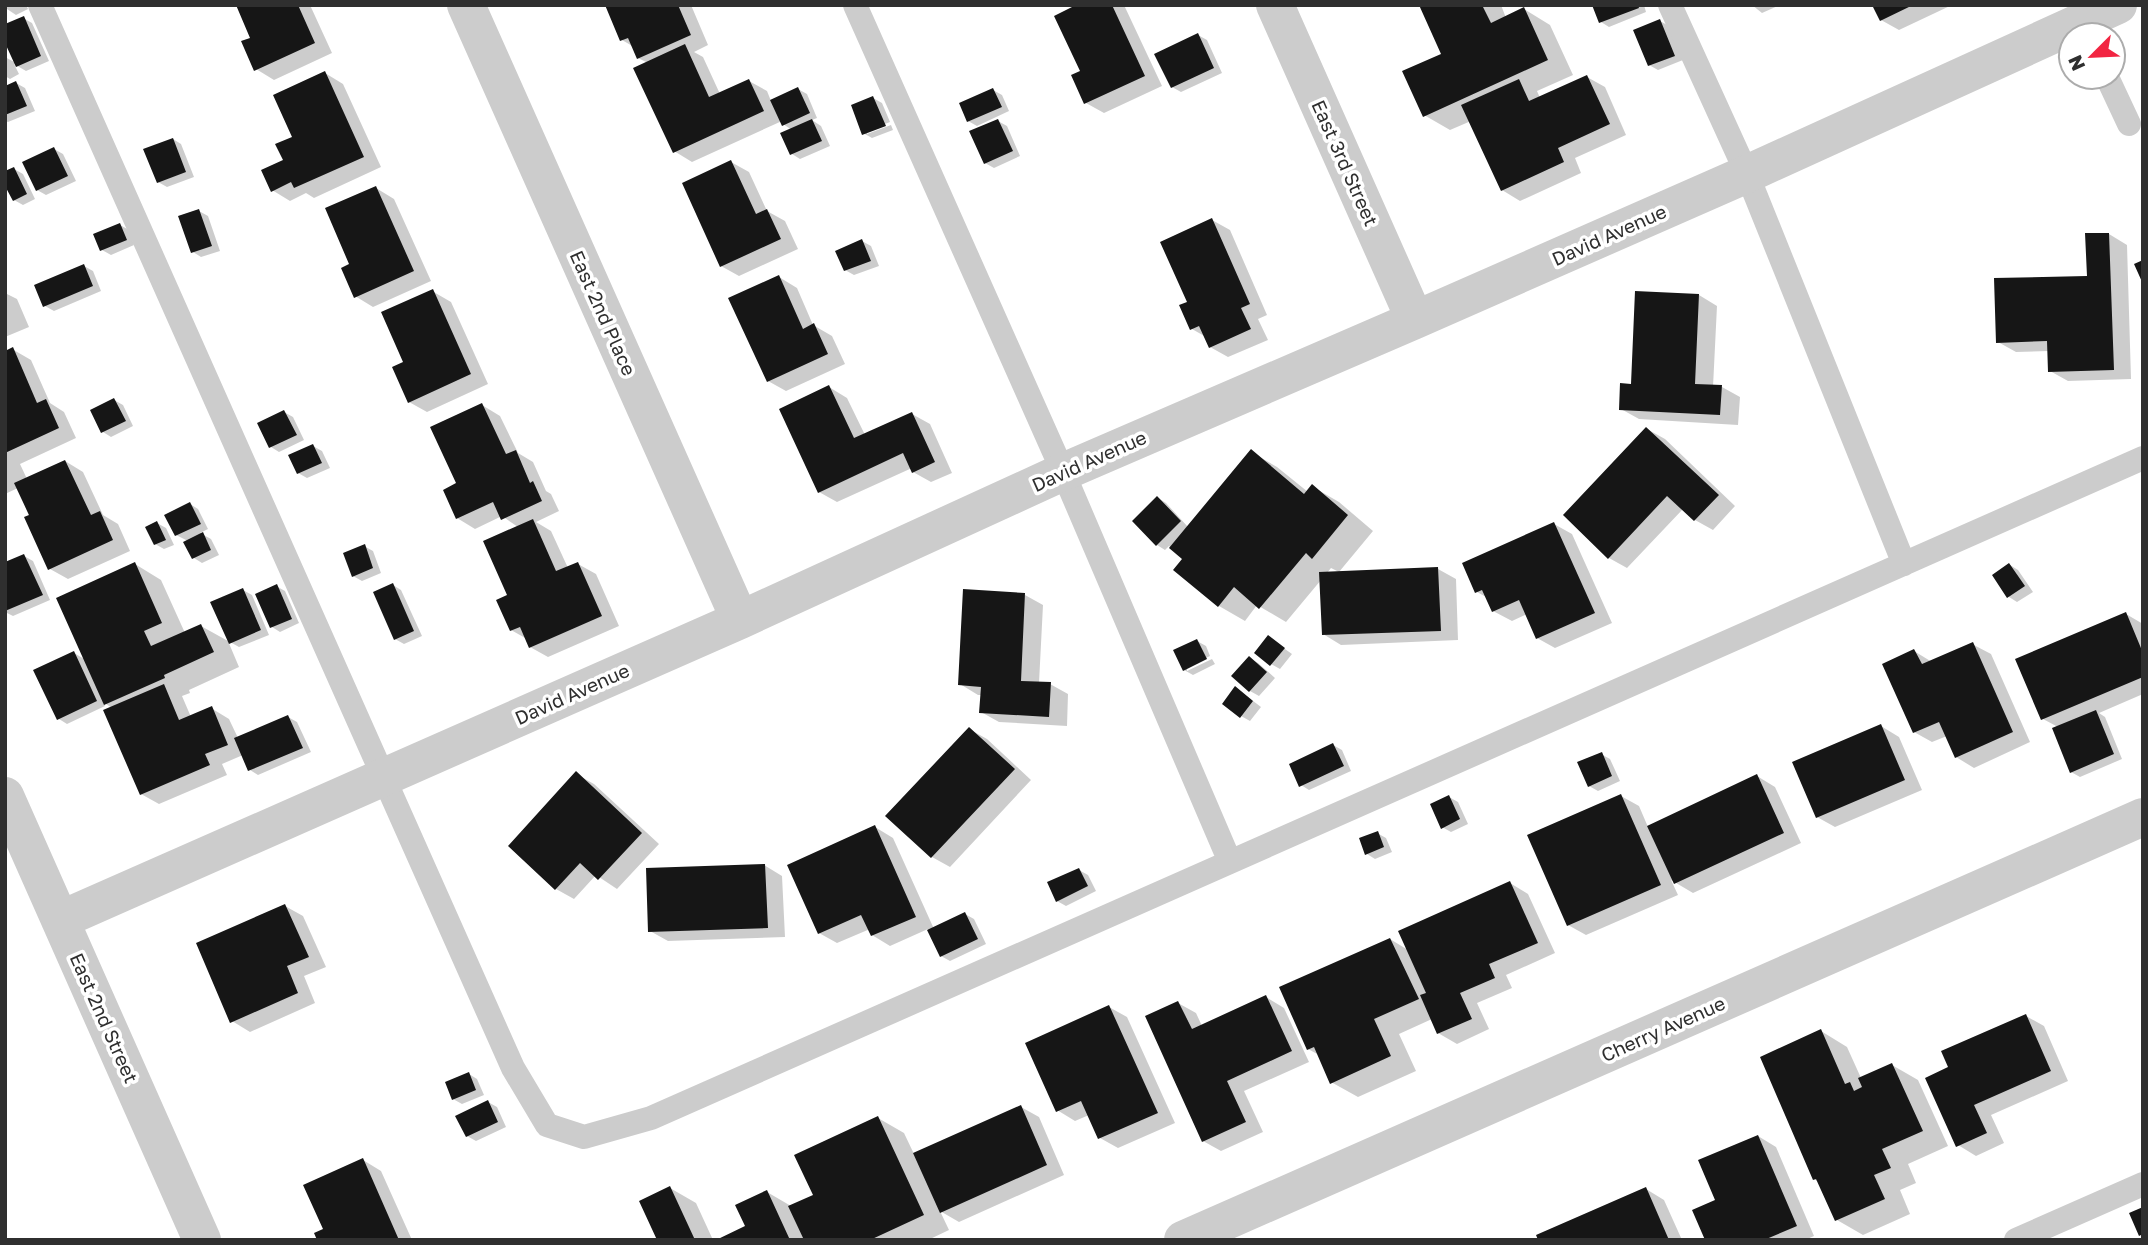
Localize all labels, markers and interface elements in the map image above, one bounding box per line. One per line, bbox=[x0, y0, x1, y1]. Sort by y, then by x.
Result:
north arrow bbox=[2057, 21, 2127, 91]
text: N bbox=[2063, 52, 2089, 74]
street label: East 3rd Street bbox=[1307, 96, 1384, 229]
street label: David Avenue bbox=[1548, 199, 1670, 270]
street label: East 2nd Place bbox=[566, 247, 641, 379]
street label: David Avenue bbox=[1028, 425, 1150, 496]
street label: David Avenue bbox=[511, 658, 633, 729]
street label: East 2nd Street bbox=[65, 949, 143, 1086]
street label: Cherry Avenue bbox=[1597, 991, 1728, 1066]

